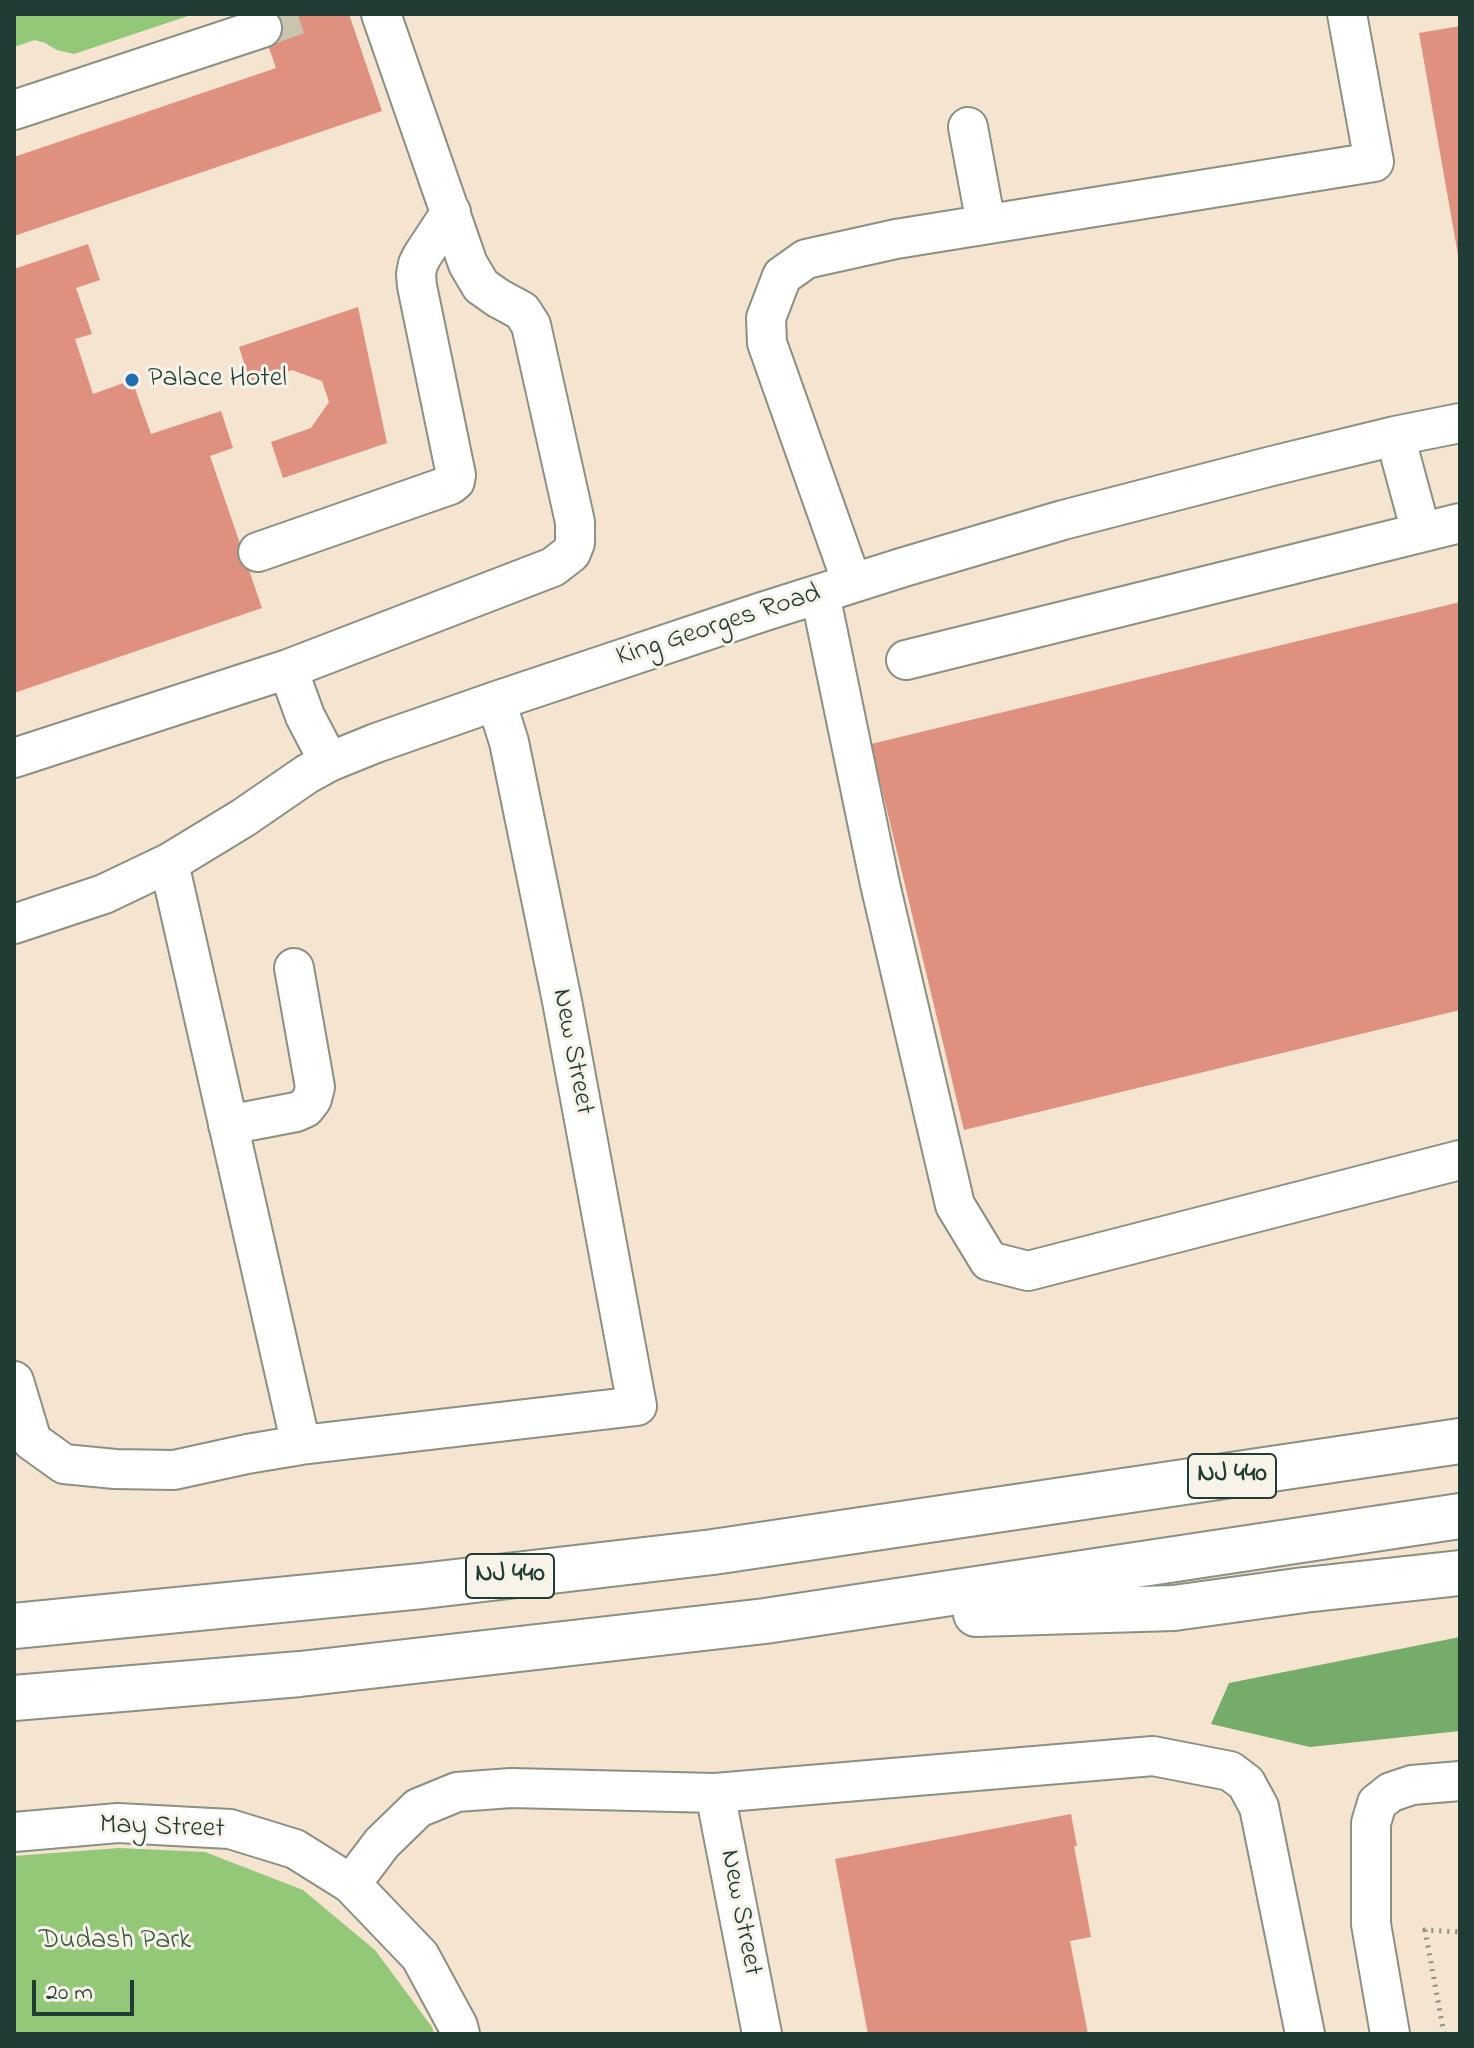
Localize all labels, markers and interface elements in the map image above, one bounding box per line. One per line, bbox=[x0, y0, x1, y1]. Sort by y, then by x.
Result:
place label: Palace Hotel bbox=[148, 363, 287, 397]
marker: Palace Hotel bbox=[123, 371, 141, 389]
street label: King Georges Road bbox=[613, 578, 825, 676]
street label: New Street bbox=[542, 986, 600, 1118]
road number: NJ 440 bbox=[1188, 1454, 1276, 1498]
road number: NJ 440 bbox=[466, 1554, 554, 1598]
street label: May Street bbox=[99, 1810, 225, 1848]
street label: New Street bbox=[710, 1847, 768, 1979]
park label: Dudash Park bbox=[39, 1925, 191, 1959]
scale bar bbox=[36, 1964, 138, 2014]
text: 20 m bbox=[46, 1976, 93, 2011]

